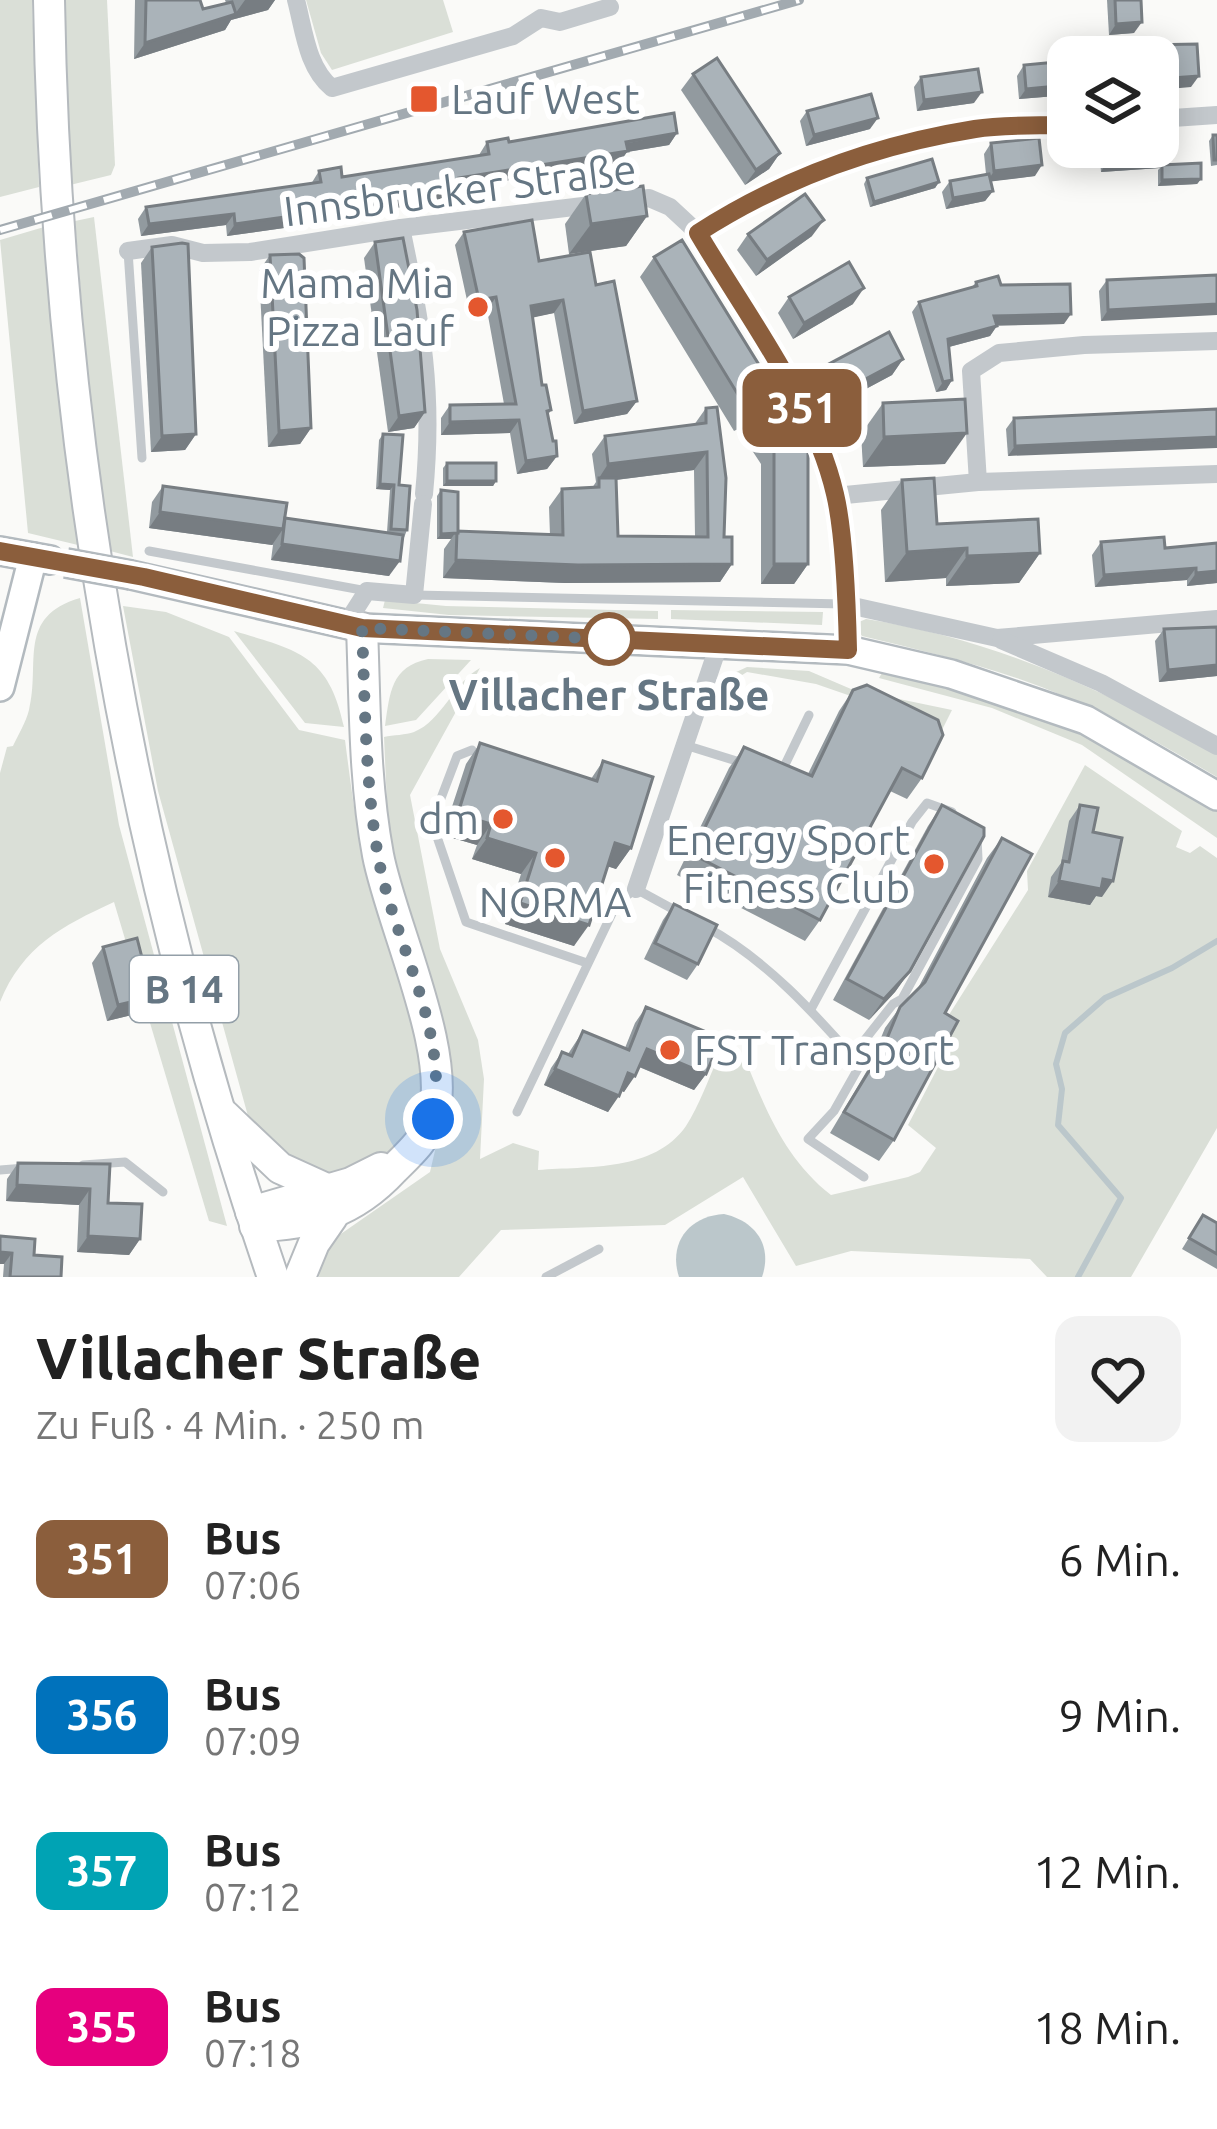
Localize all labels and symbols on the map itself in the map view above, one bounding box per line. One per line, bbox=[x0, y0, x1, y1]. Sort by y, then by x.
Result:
place label: Lauf West bbox=[451, 75, 640, 122]
marker: Lauf West bbox=[408, 83, 440, 115]
street label: Innsbrucker Straße bbox=[281, 145, 639, 234]
place label: Mama Mia Pizza Lauf bbox=[260, 259, 455, 354]
marker: Mama Mia Pizza Lauf bbox=[465, 294, 491, 320]
line badge: 351 bbox=[733, 369, 871, 447]
marker: Villacher Straße bbox=[584, 614, 634, 664]
place label: Villacher Straße bbox=[449, 671, 769, 718]
place label: dm bbox=[418, 795, 479, 842]
marker: dm bbox=[490, 806, 516, 832]
place label: Energy Sport Fitness Club bbox=[666, 816, 910, 911]
marker: NORMA bbox=[542, 845, 568, 871]
marker: Energy Sport Fitness Club bbox=[921, 851, 947, 877]
place label: NORMA bbox=[479, 878, 631, 925]
road number: B 14 bbox=[130, 956, 238, 1022]
place label: FST Transport bbox=[694, 1026, 954, 1073]
marker: FST Transport bbox=[657, 1037, 683, 1063]
your location bbox=[403, 1089, 463, 1149]

